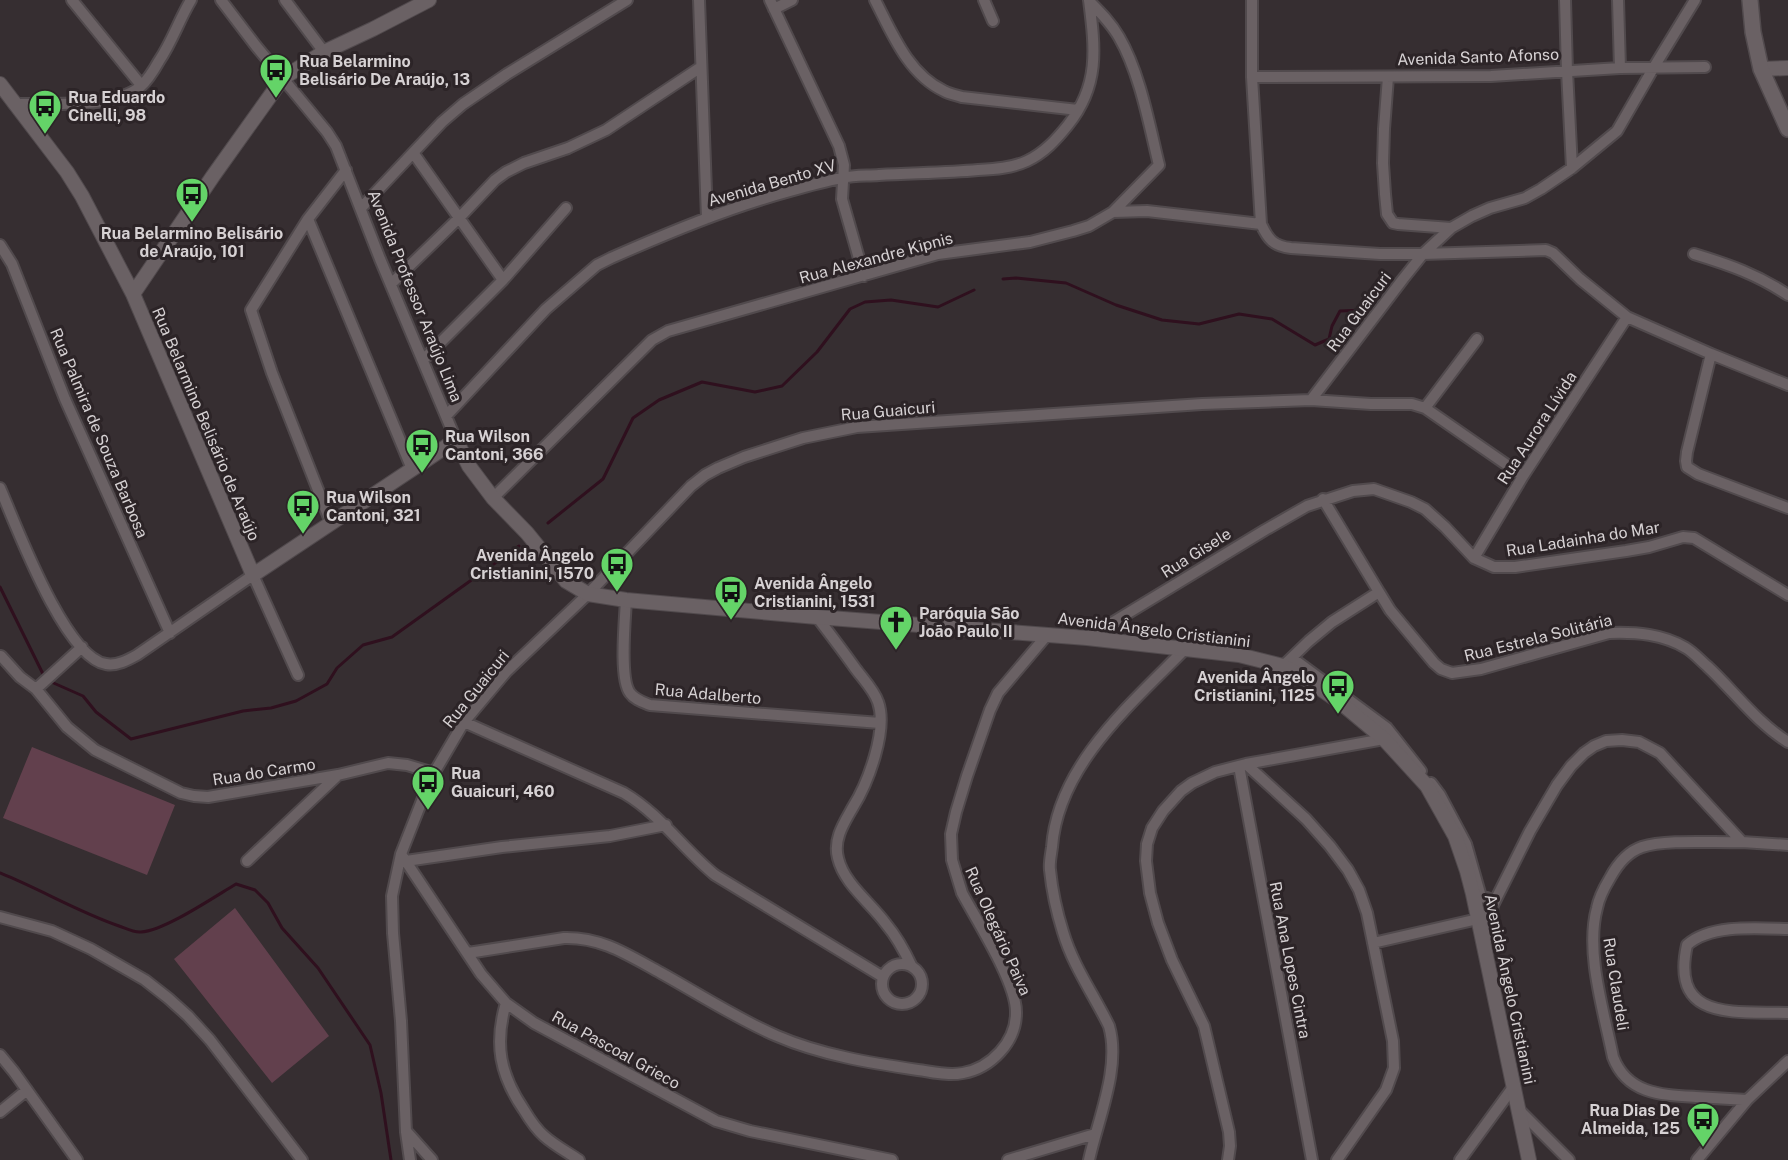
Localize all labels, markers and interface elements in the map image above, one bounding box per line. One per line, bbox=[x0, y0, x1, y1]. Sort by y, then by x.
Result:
street label: Avenida Santo Afonso bbox=[1397, 45, 1559, 69]
bus stop icon: Rua Belarmino Belisário De Araújo, 13 bbox=[258, 52, 294, 99]
place label: Rua Belarmino Belisário De Araújo, 13 bbox=[299, 52, 470, 89]
bus stop icon: Rua Eduardo Cinelli, 98 bbox=[27, 88, 63, 135]
place label: Rua Eduardo Cinelli, 98 bbox=[68, 88, 165, 125]
street label: Avenida Bento XV bbox=[706, 156, 838, 210]
bus stop icon: Rua Belarmino Belisário de Araújo, 101 bbox=[174, 176, 210, 223]
street label: Avenida Professor Araújo Lima bbox=[364, 187, 466, 405]
place label: Rua Belarmino Belisário de Araújo, 101 bbox=[101, 224, 283, 261]
street label: Rua Alexandre Kipnis bbox=[797, 228, 955, 288]
street label: Rua Guaicuri bbox=[1323, 268, 1395, 356]
street label: Rua Belarmino Belisário de Araújo bbox=[148, 304, 264, 544]
street label: Rua Palmira de Souza Barbosa bbox=[46, 325, 152, 541]
street label: Rua Aurora Lívida bbox=[1493, 368, 1581, 488]
street label: Rua Guaicuri bbox=[840, 397, 936, 425]
bus stop icon: Rua Wilson Cantoni, 366 bbox=[404, 427, 440, 474]
place label: Rua Wilson Cantoni, 366 bbox=[445, 427, 544, 464]
bus stop icon: Rua Wilson Cantoni, 321 bbox=[285, 488, 321, 535]
place label: Rua Wilson Cantoni, 321 bbox=[326, 488, 421, 525]
street label: Rua Ladainha do Mar bbox=[1505, 517, 1661, 561]
street label: Rua Gisele bbox=[1157, 524, 1235, 582]
place label: Avenida Ângelo Cristianini, 1570 bbox=[470, 545, 594, 583]
bus stop icon: Avenida Ângelo Cristianini, 1570 bbox=[599, 546, 635, 593]
place label: Avenida Ângelo Cristianini, 1531 bbox=[754, 573, 875, 611]
bus stop icon: Avenida Ângelo Cristianini, 1531 bbox=[713, 574, 749, 621]
church icon: Paróquia São João Paulo II bbox=[878, 604, 914, 651]
place label: Paróquia São João Paulo II bbox=[919, 604, 1020, 641]
street label: Avenida Ângelo Cristianini bbox=[1056, 608, 1252, 651]
street label: Rua Estrela Solitária bbox=[1462, 610, 1614, 666]
street label: Rua Guaicuri bbox=[439, 646, 513, 732]
place label: Avenida Ângelo Cristianini, 1125 bbox=[1194, 667, 1315, 705]
bus stop icon: Avenida Ângelo Cristianini, 1125 bbox=[1320, 668, 1356, 715]
street label: Rua Adalberto bbox=[654, 680, 762, 708]
street label: Rua do Carmo bbox=[211, 754, 317, 790]
bus stop icon: Rua Guaicuri, 460 bbox=[410, 764, 446, 811]
place label: Rua Guaicuri, 460 bbox=[451, 764, 554, 801]
street label: Rua Olegário Paiva bbox=[961, 864, 1035, 998]
street label: Rua Ana Lopes Cintra bbox=[1265, 880, 1315, 1040]
street label: Avenida Ângelo Cristianini bbox=[1481, 892, 1540, 1086]
street label: Rua Claudeli bbox=[1599, 936, 1633, 1032]
street label: Rua Pascoal Grieco bbox=[549, 1007, 683, 1093]
place label: Rua Dias De Almeida, 125 bbox=[1581, 1101, 1680, 1138]
bus stop icon: Rua Dias De Almeida, 125 bbox=[1685, 1101, 1721, 1148]

